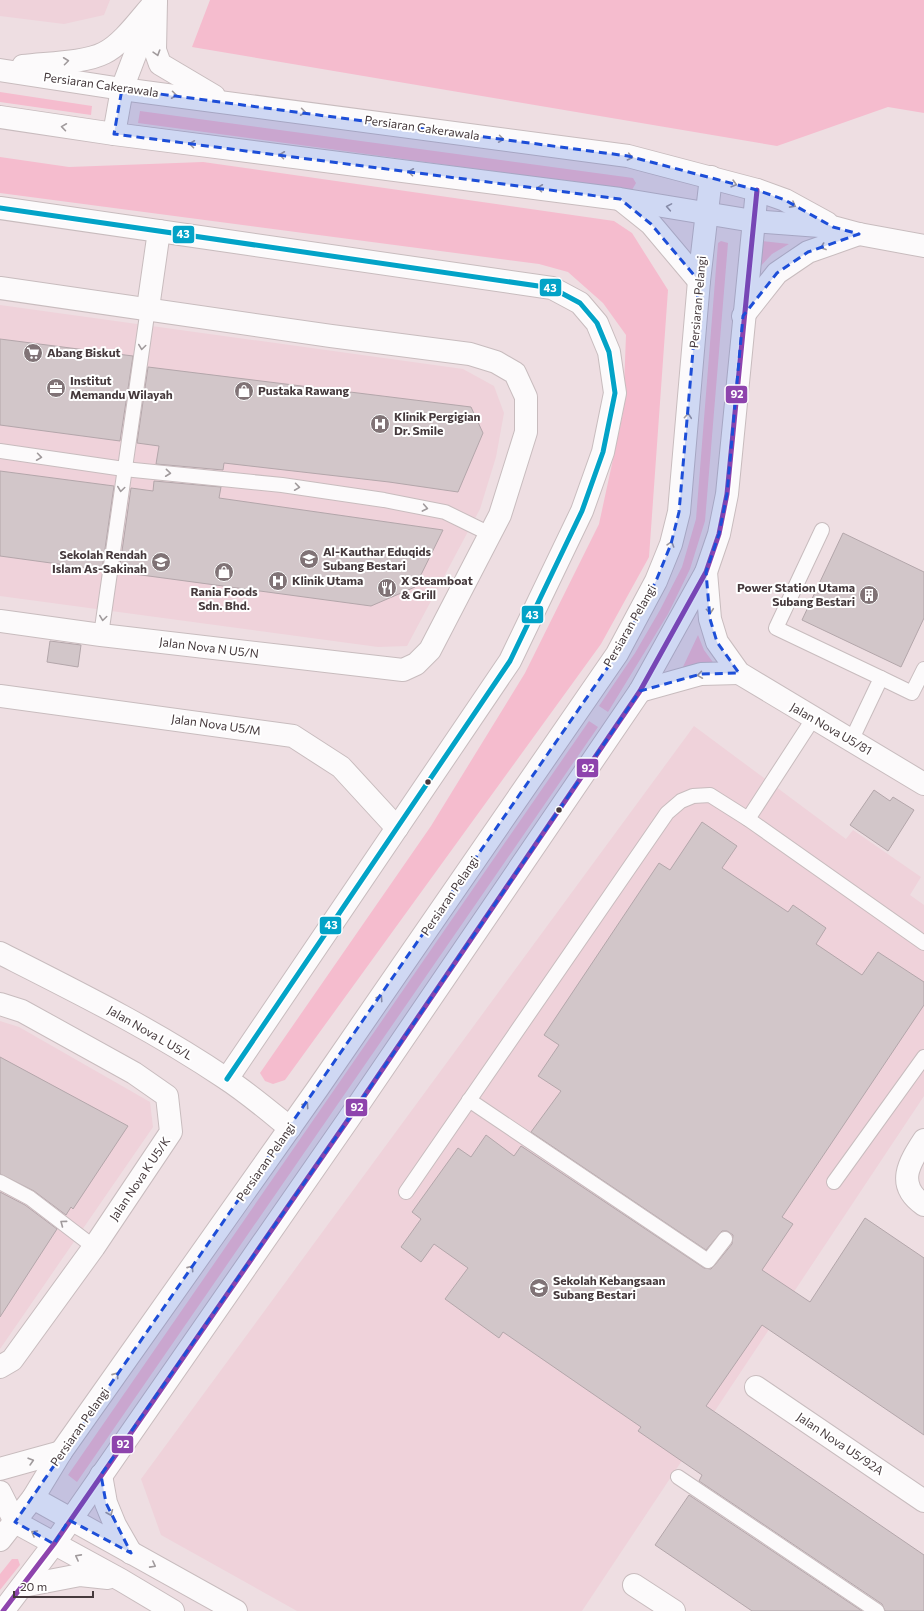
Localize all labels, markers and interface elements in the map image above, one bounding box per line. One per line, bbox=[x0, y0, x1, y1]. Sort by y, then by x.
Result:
one-way arrow bbox=[152, 50, 161, 57]
one-way arrow bbox=[63, 57, 70, 66]
street label: Persiaran Cakerawala bbox=[43, 69, 160, 99]
one-way arrow bbox=[171, 90, 177, 99]
one-way arrow bbox=[300, 107, 306, 116]
street label: Persiaran Cakerawala bbox=[364, 112, 481, 142]
one-way arrow bbox=[61, 123, 67, 132]
one-way arrow bbox=[498, 134, 504, 143]
one-way arrow bbox=[189, 140, 195, 149]
one-way arrow bbox=[279, 151, 285, 160]
one-way arrow bbox=[627, 153, 633, 161]
one-way arrow bbox=[408, 168, 414, 177]
one-way arrow bbox=[731, 179, 737, 187]
one-way arrow bbox=[537, 184, 543, 193]
one-way arrow bbox=[789, 200, 796, 207]
one-way arrow bbox=[665, 204, 672, 212]
line badge: 43 bbox=[172, 225, 195, 244]
text: 43 bbox=[176, 227, 190, 240]
one-way arrow bbox=[819, 242, 826, 251]
street label: Persiaran Pelangi bbox=[686, 255, 708, 349]
line badge: 43 bbox=[539, 278, 562, 297]
text: 43 bbox=[543, 281, 557, 294]
supermarket icon: Abang Biskut bbox=[22, 342, 44, 364]
one-way arrow bbox=[138, 343, 147, 350]
place label: Abang Biskut bbox=[47, 345, 121, 359]
place label: Institut Memandu Wilayah bbox=[70, 373, 173, 401]
office icon: Institut Memandu Wilayah bbox=[45, 377, 67, 399]
shop icon: Pustaka Rawang bbox=[233, 380, 255, 402]
place label: Pustaka Rawang bbox=[258, 383, 350, 397]
line badge: 92 bbox=[725, 385, 748, 404]
text: 92 bbox=[731, 387, 743, 400]
place label: Klinik Pergigian Dr. Smile bbox=[394, 409, 481, 437]
hospital icon: Klinik Pergigian Dr. Smile bbox=[369, 413, 391, 435]
one-way arrow bbox=[683, 413, 692, 419]
one-way arrow bbox=[36, 452, 42, 461]
one-way arrow bbox=[165, 468, 171, 477]
one-way arrow bbox=[294, 482, 300, 491]
one-way arrow bbox=[117, 486, 126, 492]
one-way arrow bbox=[422, 503, 428, 512]
one-way arrow bbox=[666, 541, 674, 548]
place label: Al-Kauthar Eduqids Subang Bestari bbox=[323, 544, 432, 572]
place label: Sekolah Rendah Islam As-Sakinah bbox=[52, 547, 147, 575]
school or university icon: Al-Kauthar Eduqids Subang Bestari bbox=[298, 548, 320, 570]
school or university icon: Sekolah Rendah Islam As-Sakinah bbox=[150, 551, 172, 573]
shop icon: Rania Foods Sdn. Bhd. bbox=[213, 561, 235, 583]
hospital icon: Klinik Utama bbox=[267, 570, 289, 592]
place label: Klinik Utama bbox=[292, 573, 363, 587]
place label: X Steamboat & Grill bbox=[401, 573, 473, 601]
restaurant icon: X Steamboat & Grill bbox=[376, 577, 398, 599]
place label: Power Station Utama Subang Bestari bbox=[737, 580, 855, 608]
street label: Persiaran Pelangi bbox=[600, 582, 658, 669]
place label: Rania Foods Sdn. Bhd. bbox=[190, 584, 258, 612]
building icon: Power Station Utama Subang Bestari bbox=[858, 584, 880, 606]
line badge: 43 bbox=[521, 605, 544, 624]
text: 43 bbox=[525, 608, 539, 621]
one-way arrow bbox=[705, 608, 714, 614]
one-way arrow bbox=[99, 615, 108, 621]
street label: Jalan Nova N U5/N bbox=[158, 634, 260, 661]
one-way arrow bbox=[697, 670, 703, 679]
street label: Jalan Nova U5/81 bbox=[788, 699, 875, 758]
street label: Jalan Nova U5/M bbox=[170, 711, 262, 738]
line badge: 92 bbox=[576, 758, 599, 778]
text: 92 bbox=[582, 761, 594, 774]
unlabelled marker bbox=[423, 777, 433, 787]
unlabelled marker bbox=[554, 805, 564, 815]
street label: Persiaran Pelangi bbox=[417, 853, 481, 938]
line badge: 43 bbox=[319, 916, 342, 935]
text: 43 bbox=[324, 918, 338, 931]
one-way arrow bbox=[375, 995, 383, 1002]
street label: Jalan Nova L U5/L bbox=[105, 1002, 196, 1063]
line badge: 92 bbox=[345, 1098, 368, 1117]
text: 92 bbox=[351, 1100, 363, 1113]
one-way arrow bbox=[301, 1102, 309, 1109]
street label: Persiaran Pelangi bbox=[233, 1119, 297, 1203]
street label: Jalan Nova K U5/K bbox=[106, 1134, 173, 1224]
one-way arrow bbox=[60, 1220, 67, 1228]
one-way arrow bbox=[186, 1266, 193, 1273]
place label: Sekolah Kebangsaan Subang Bestari bbox=[553, 1273, 665, 1301]
school or university icon: Sekolah Kebangsaan Subang Bestari bbox=[528, 1277, 550, 1299]
one-way arrow bbox=[111, 1372, 118, 1379]
street label: Persiaran Pelangi bbox=[47, 1384, 111, 1468]
street label: Jalan Nova U5/92A bbox=[794, 1409, 887, 1478]
line badge: 92 bbox=[111, 1435, 134, 1454]
text: 92 bbox=[117, 1437, 129, 1450]
one-way arrow bbox=[27, 1457, 34, 1466]
one-way arrow bbox=[105, 1509, 113, 1517]
one-way arrow bbox=[31, 1530, 38, 1537]
one-way arrow bbox=[75, 1554, 82, 1562]
one-way arrow bbox=[149, 1560, 156, 1567]
scale bar bbox=[14, 1573, 93, 1599]
text: 20 m bbox=[20, 1579, 47, 1593]

